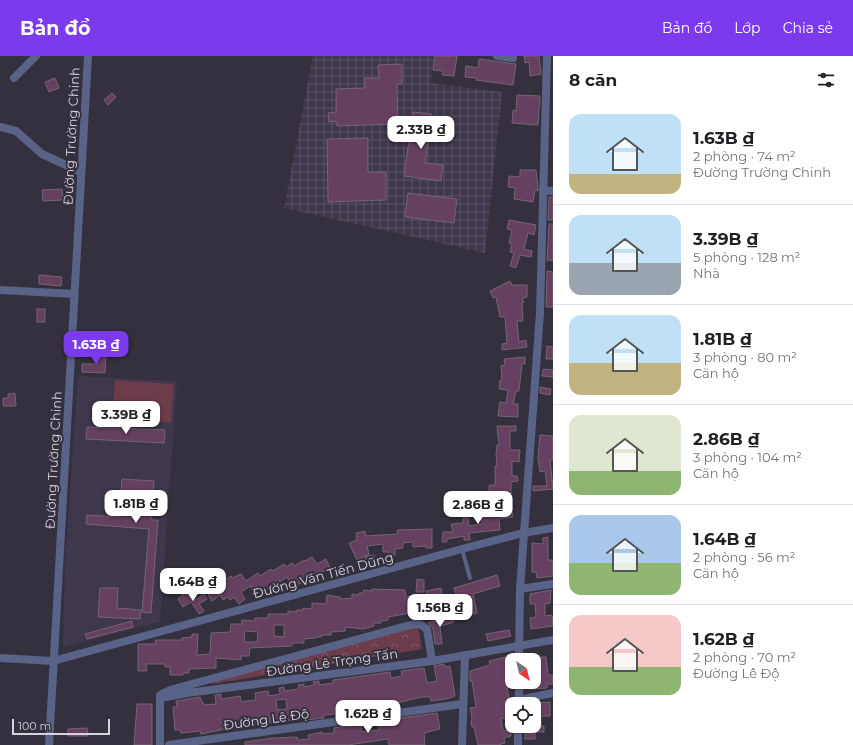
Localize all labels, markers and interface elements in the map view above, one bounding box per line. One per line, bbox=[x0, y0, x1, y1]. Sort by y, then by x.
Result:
text: Bản đồ bbox=[20, 17, 90, 40]
text: Bản đồ bbox=[662, 19, 712, 37]
text: Lớp bbox=[734, 19, 761, 37]
text: Chia sẻ bbox=[783, 19, 833, 37]
street label: Đường Trường Chinh bbox=[59, 67, 83, 205]
icon: filters bbox=[815, 69, 837, 91]
text: 8 căn bbox=[569, 70, 617, 90]
pin: 2.33B ₫ bbox=[384, 116, 458, 150]
text: 2.33B ₫ bbox=[396, 121, 446, 137]
text: 1.63B ₫ bbox=[693, 128, 754, 148]
icon: home bbox=[601, 130, 649, 178]
text: 2 phòng · 74 m² bbox=[693, 148, 796, 164]
text: Đường Trường Chinh bbox=[693, 164, 831, 180]
text: 3.39B ₫ bbox=[693, 229, 758, 249]
icon: home bbox=[601, 231, 649, 279]
text: 5 phòng · 128 m² bbox=[693, 249, 800, 265]
text: Nhà bbox=[693, 265, 720, 281]
text: 1.81B ₫ bbox=[693, 329, 752, 349]
pin: 1.63B ₫ bbox=[59, 331, 133, 365]
icon: home bbox=[601, 331, 649, 379]
text: 1.63B ₫ bbox=[73, 336, 119, 352]
text: 3 phòng · 80 m² bbox=[693, 349, 797, 365]
text: Căn hộ bbox=[693, 365, 739, 381]
street label: Đường Trường Chinh bbox=[41, 391, 65, 529]
pin: 3.39B ₫ bbox=[89, 401, 163, 435]
text: 3.39B ₫ bbox=[101, 406, 151, 422]
text: 2.86B ₫ bbox=[693, 429, 759, 449]
icon: home bbox=[601, 431, 649, 479]
text: 3 phòng · 104 m² bbox=[693, 449, 802, 465]
text: Căn hộ bbox=[693, 465, 739, 481]
pin: 1.81B ₫ bbox=[99, 490, 173, 524]
pin: 2.86B ₫ bbox=[441, 491, 515, 525]
text: 1.81B ₫ bbox=[114, 495, 158, 511]
text: 2.86B ₫ bbox=[453, 496, 503, 512]
text: 1.64B ₫ bbox=[693, 529, 756, 549]
icon: home bbox=[601, 531, 649, 579]
street label: Đường Văn Tiến Dũng bbox=[251, 549, 395, 601]
text: 2 phòng · 56 m² bbox=[693, 549, 795, 565]
text: Căn hộ bbox=[693, 565, 739, 581]
pin: 1.64B ₫ bbox=[156, 568, 230, 602]
text: 1.64B ₫ bbox=[169, 573, 217, 589]
pin: 1.56B ₫ bbox=[403, 594, 477, 628]
text: 1.56B ₫ bbox=[416, 599, 464, 615]
text: 1.62B ₫ bbox=[693, 629, 754, 649]
icon: home bbox=[601, 631, 649, 679]
street label: Đường Lê Trọng Tấn bbox=[265, 645, 399, 679]
text: 2 phòng · 70 m² bbox=[693, 649, 796, 665]
north arrow bbox=[505, 653, 541, 689]
map controls bbox=[505, 653, 541, 733]
text: Đường Lê Độ bbox=[693, 665, 779, 681]
button: locate bbox=[505, 697, 541, 733]
pin: 1.62B ₫ bbox=[331, 700, 405, 734]
street label: Đường Lê Độ bbox=[222, 705, 310, 733]
text: 1.62B ₫ bbox=[345, 705, 391, 721]
scale bar bbox=[12, 717, 110, 736]
text: 100 m bbox=[18, 719, 51, 733]

